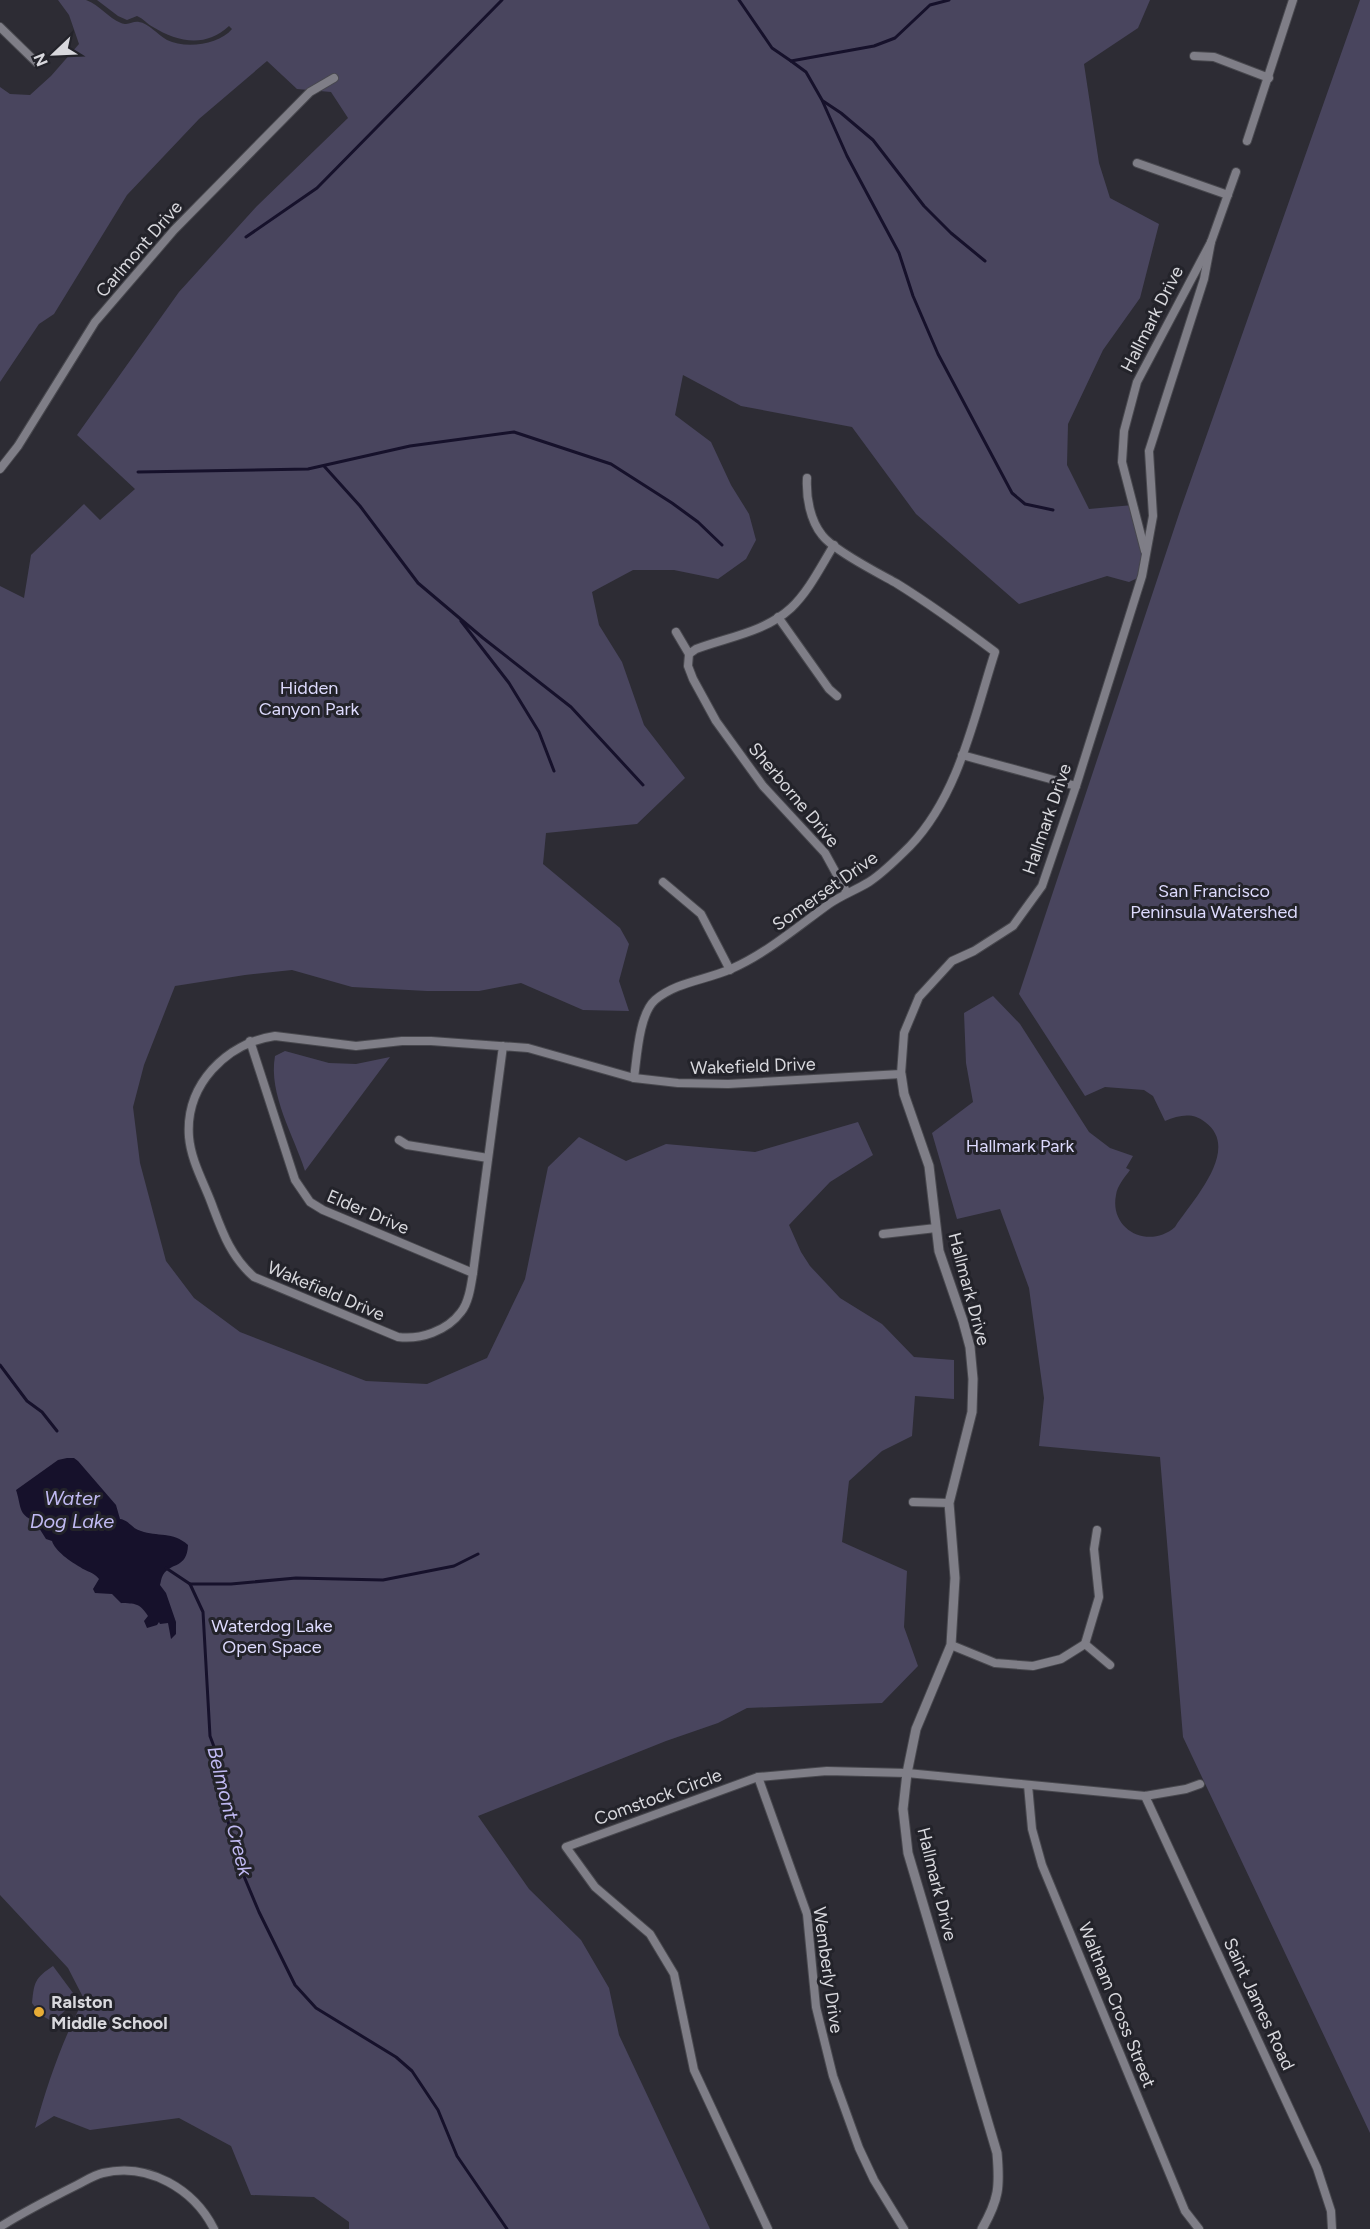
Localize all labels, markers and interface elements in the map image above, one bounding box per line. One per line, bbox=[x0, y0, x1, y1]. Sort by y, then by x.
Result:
north arrow bbox=[24, 24, 84, 84]
text: N bbox=[29, 50, 52, 69]
street label: Carlmont Drive bbox=[91, 196, 187, 302]
street label: Hallmark Drive bbox=[1116, 262, 1188, 376]
park label: Hidden Canyon Park bbox=[259, 677, 360, 720]
street label: Sherborne Drive bbox=[744, 738, 844, 852]
street label: Hallmark Drive bbox=[1018, 760, 1076, 877]
street label: Somerset Drive bbox=[768, 846, 882, 936]
park label: San Francisco Peninsula Watershed bbox=[1130, 880, 1298, 923]
street label: Wakefield Drive bbox=[690, 1053, 816, 1079]
park label: Hallmark Park bbox=[966, 1135, 1075, 1157]
street label: Elder Drive bbox=[324, 1185, 413, 1239]
street label: Hallmark Drive bbox=[943, 1230, 995, 1348]
street label: Wakefield Drive bbox=[264, 1256, 388, 1326]
water label: Water Dog Lake bbox=[30, 1486, 114, 1533]
park label: Waterdog Lake Open Space bbox=[211, 1615, 333, 1658]
water label: Belmont Creek bbox=[202, 1744, 258, 1880]
street label: Comstock Circle bbox=[591, 1764, 725, 1830]
street label: Hallmark Drive bbox=[912, 1825, 962, 1943]
street label: Wemberly Drive bbox=[808, 1905, 848, 2035]
street label: Waltham Cross Street bbox=[1074, 1919, 1160, 2091]
street label: Saint James Road bbox=[1219, 1934, 1299, 2074]
place label: Ralston Middle School bbox=[51, 1991, 168, 2034]
marker: Ralston Middle School bbox=[32, 2005, 46, 2019]

